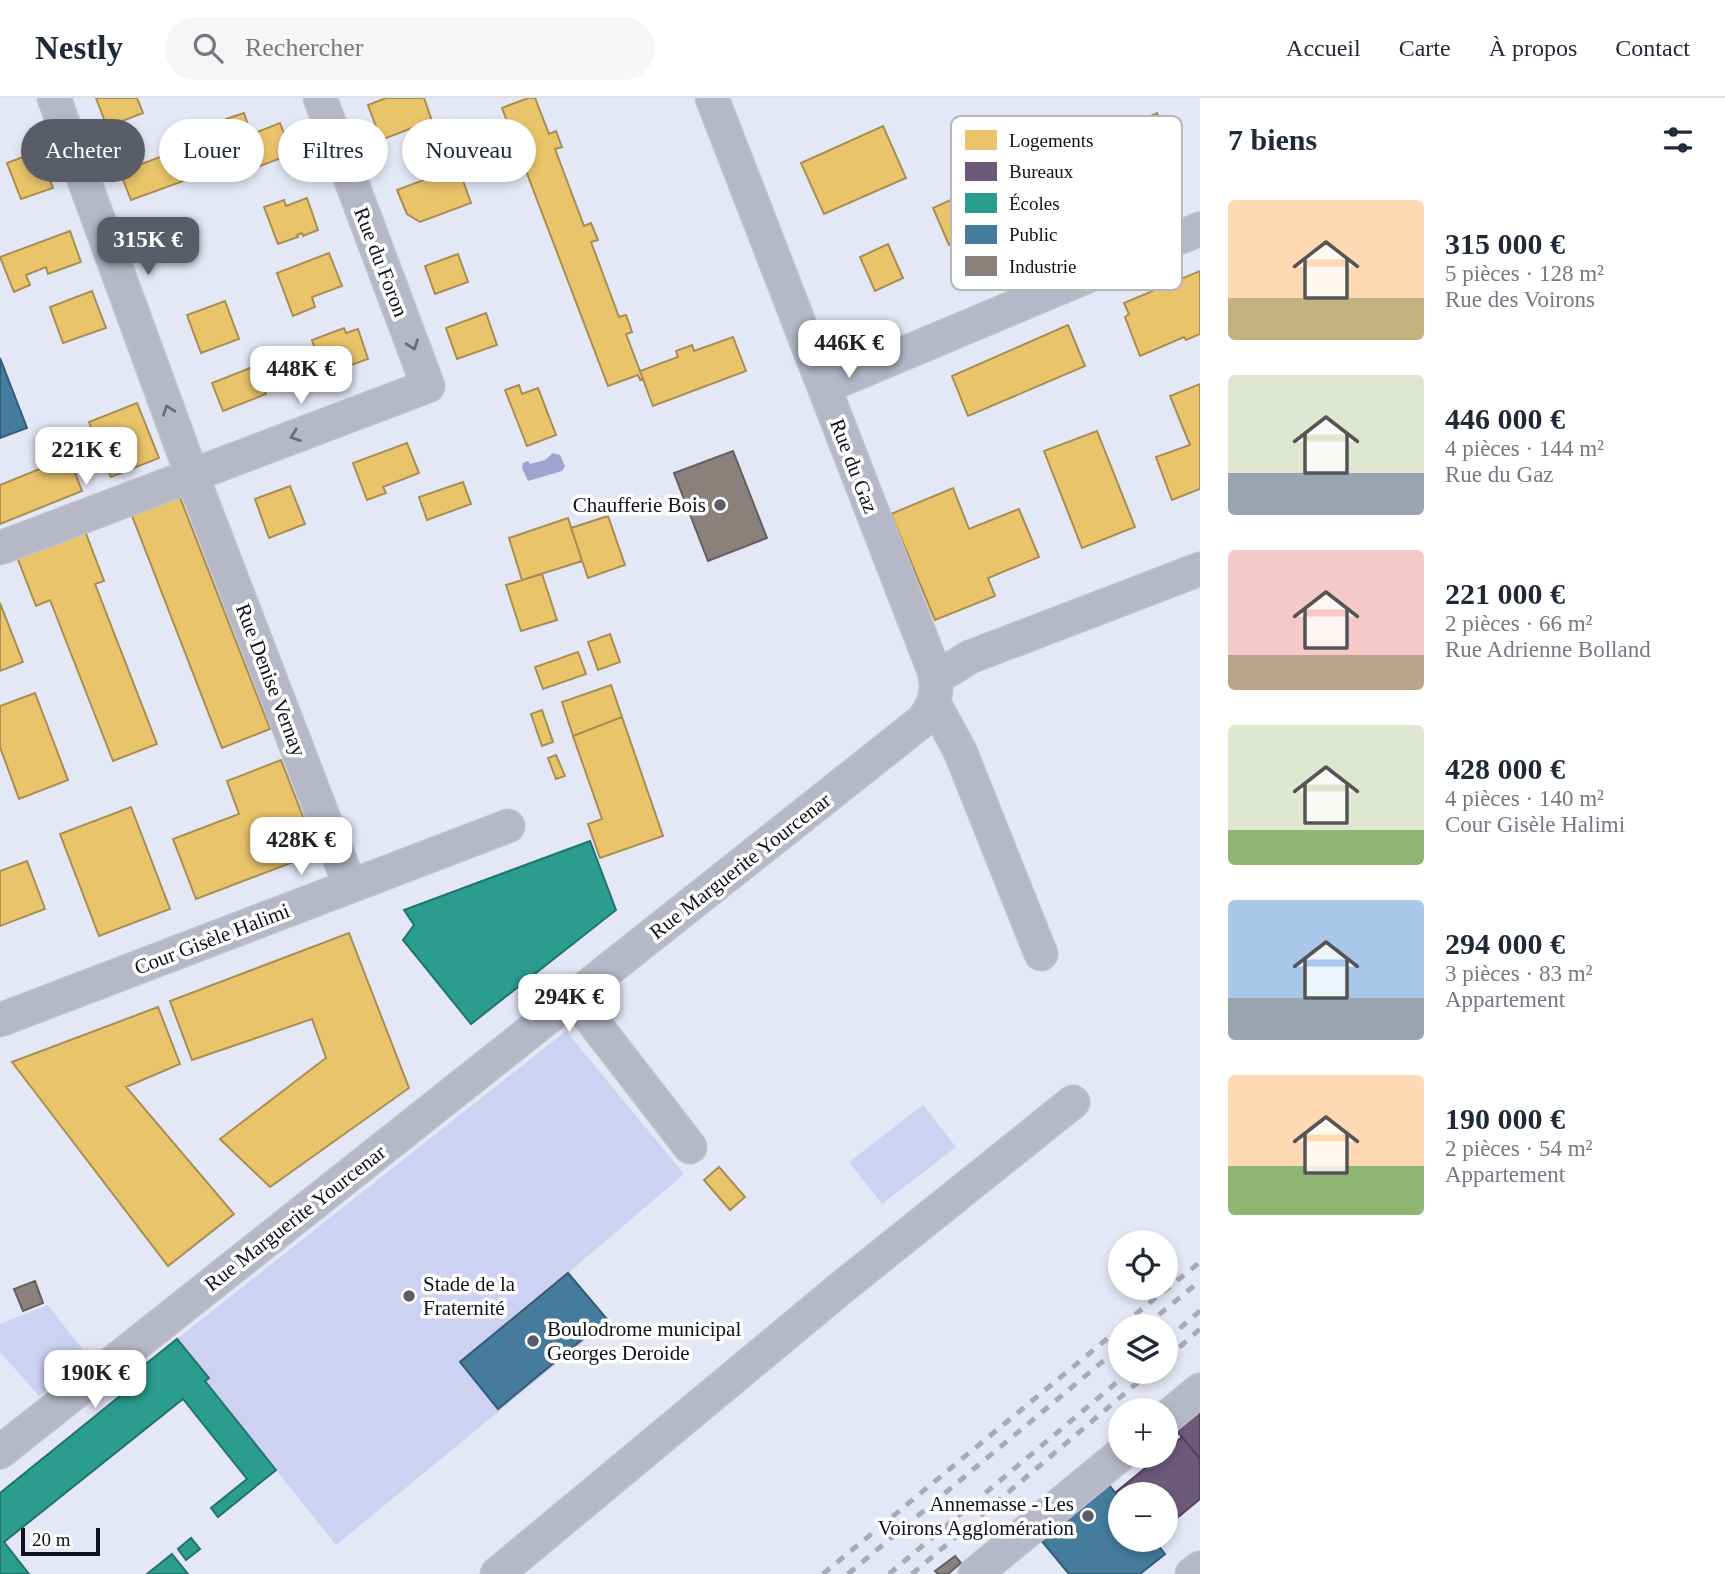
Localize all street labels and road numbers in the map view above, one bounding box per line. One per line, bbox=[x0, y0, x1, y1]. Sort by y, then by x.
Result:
street label: Rue du Foron bbox=[349, 204, 413, 321]
street label: Rue du Gaz bbox=[825, 415, 883, 517]
street label: Rue Denise Vernay bbox=[231, 600, 311, 760]
street label: Rue Marguerite Yourcenar bbox=[645, 788, 835, 944]
street label: Cour Gisèle Halimi bbox=[131, 898, 293, 980]
street label: Rue Marguerite Yourcenar bbox=[200, 1140, 390, 1296]

